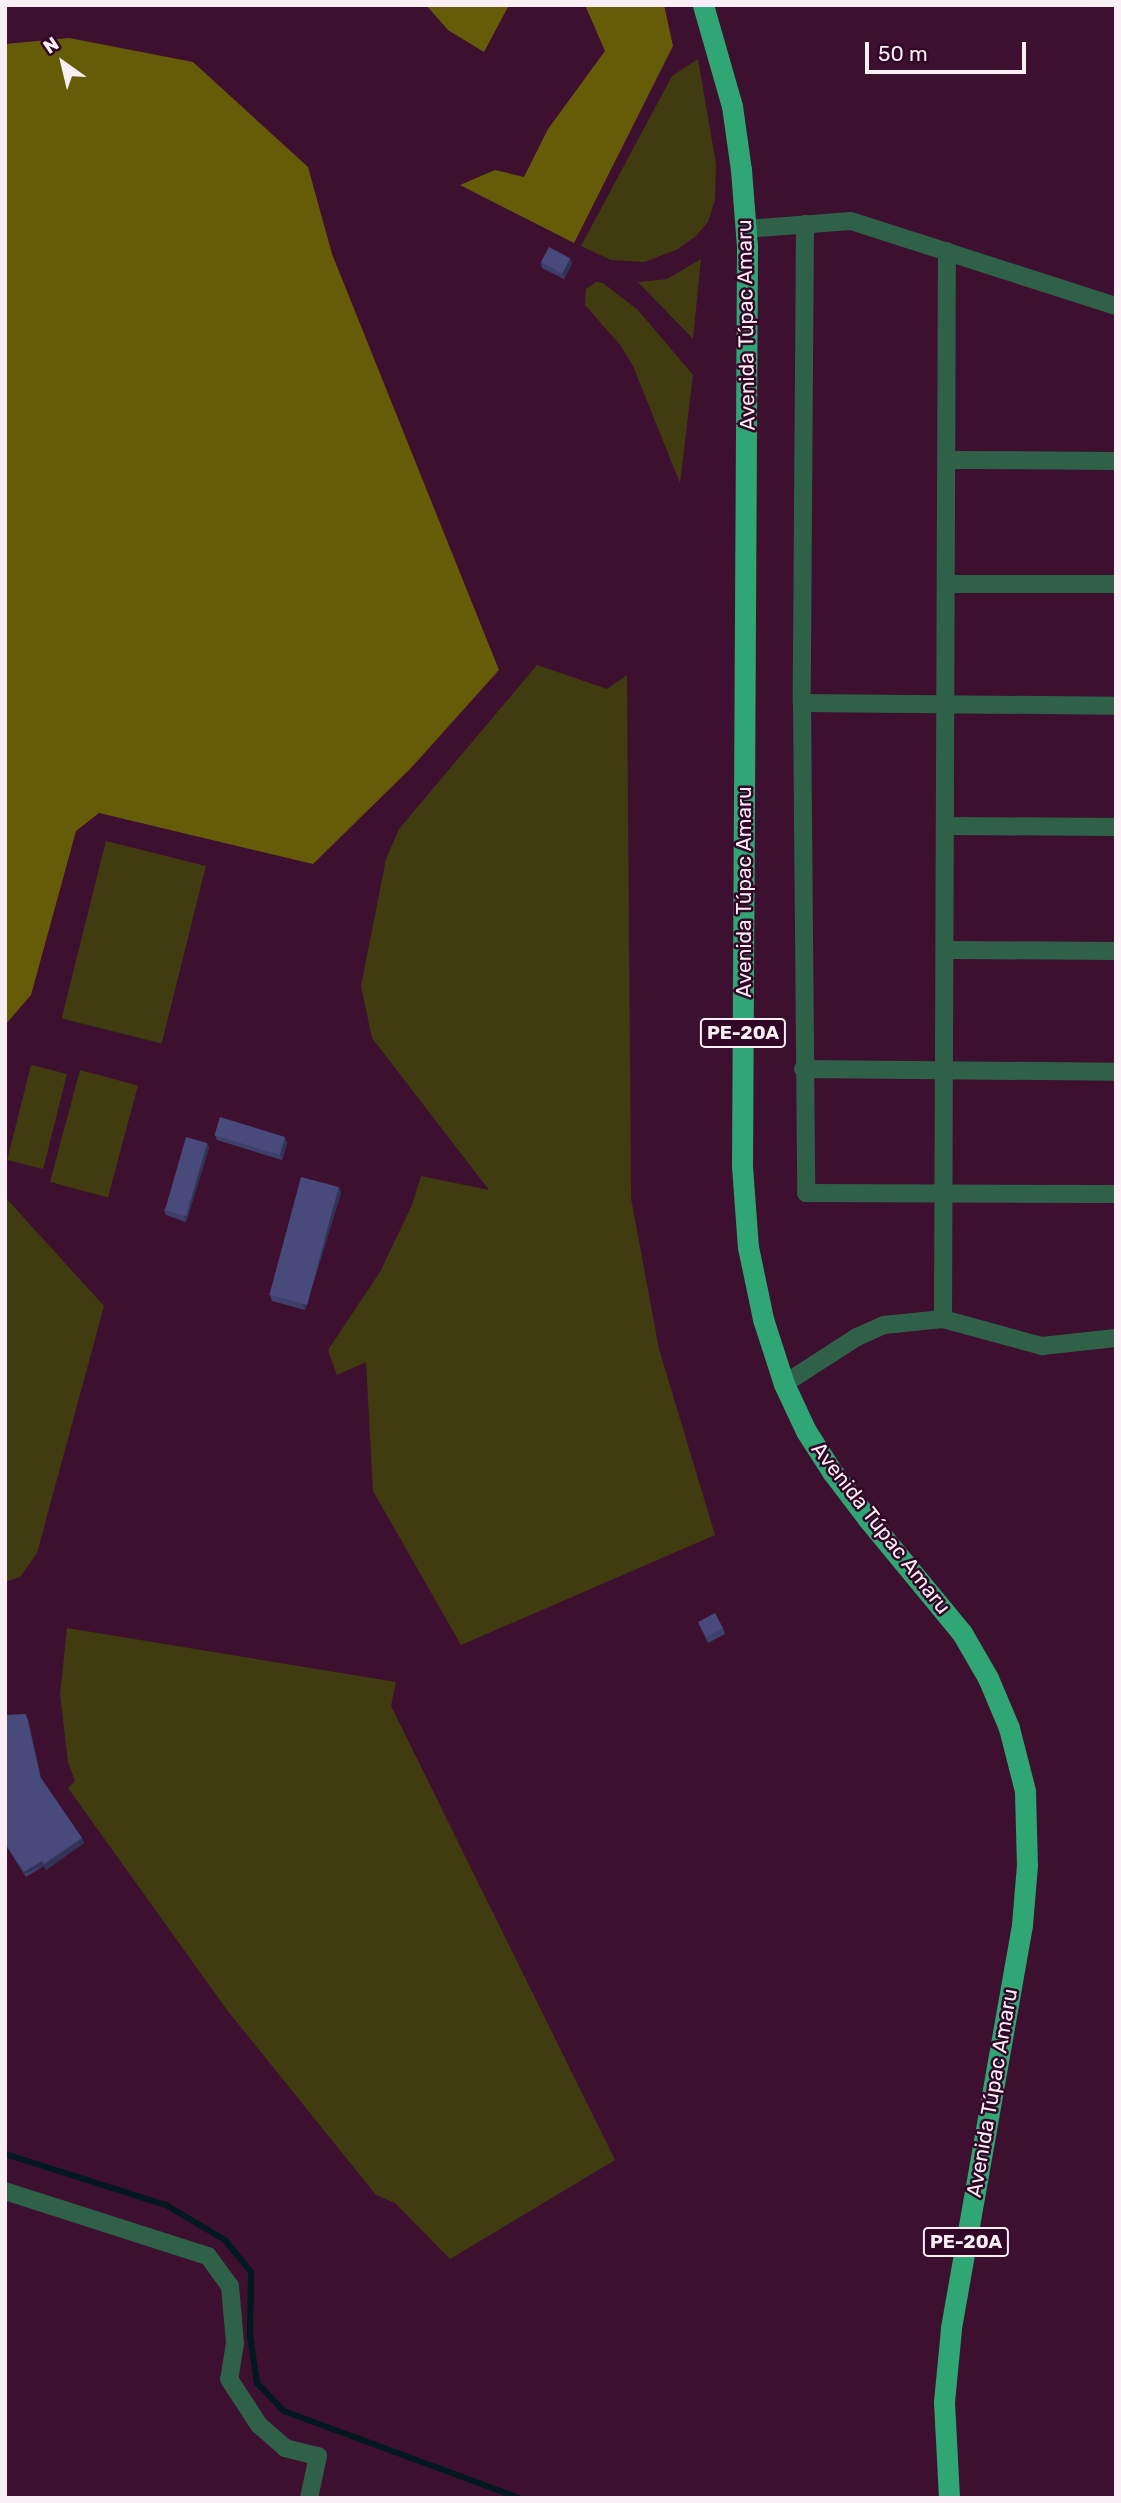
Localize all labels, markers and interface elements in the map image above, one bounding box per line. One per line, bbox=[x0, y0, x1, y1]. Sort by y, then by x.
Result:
north arrow bbox=[28, 28, 98, 98]
scale bar bbox=[869, 28, 1030, 72]
text: N bbox=[39, 32, 63, 59]
text: 50 m bbox=[878, 41, 928, 66]
street label: Avenida Túpac Amaru bbox=[732, 219, 760, 431]
street label: Avenida Túpac Amaru bbox=[731, 786, 757, 998]
road number: PE-20A bbox=[699, 1018, 787, 1049]
street label: Avenida Túpac Amaru bbox=[806, 1437, 956, 1619]
street label: Avenida Túpac Amaru bbox=[961, 1986, 1023, 2200]
road number: PE-20A bbox=[922, 2226, 1010, 2258]

